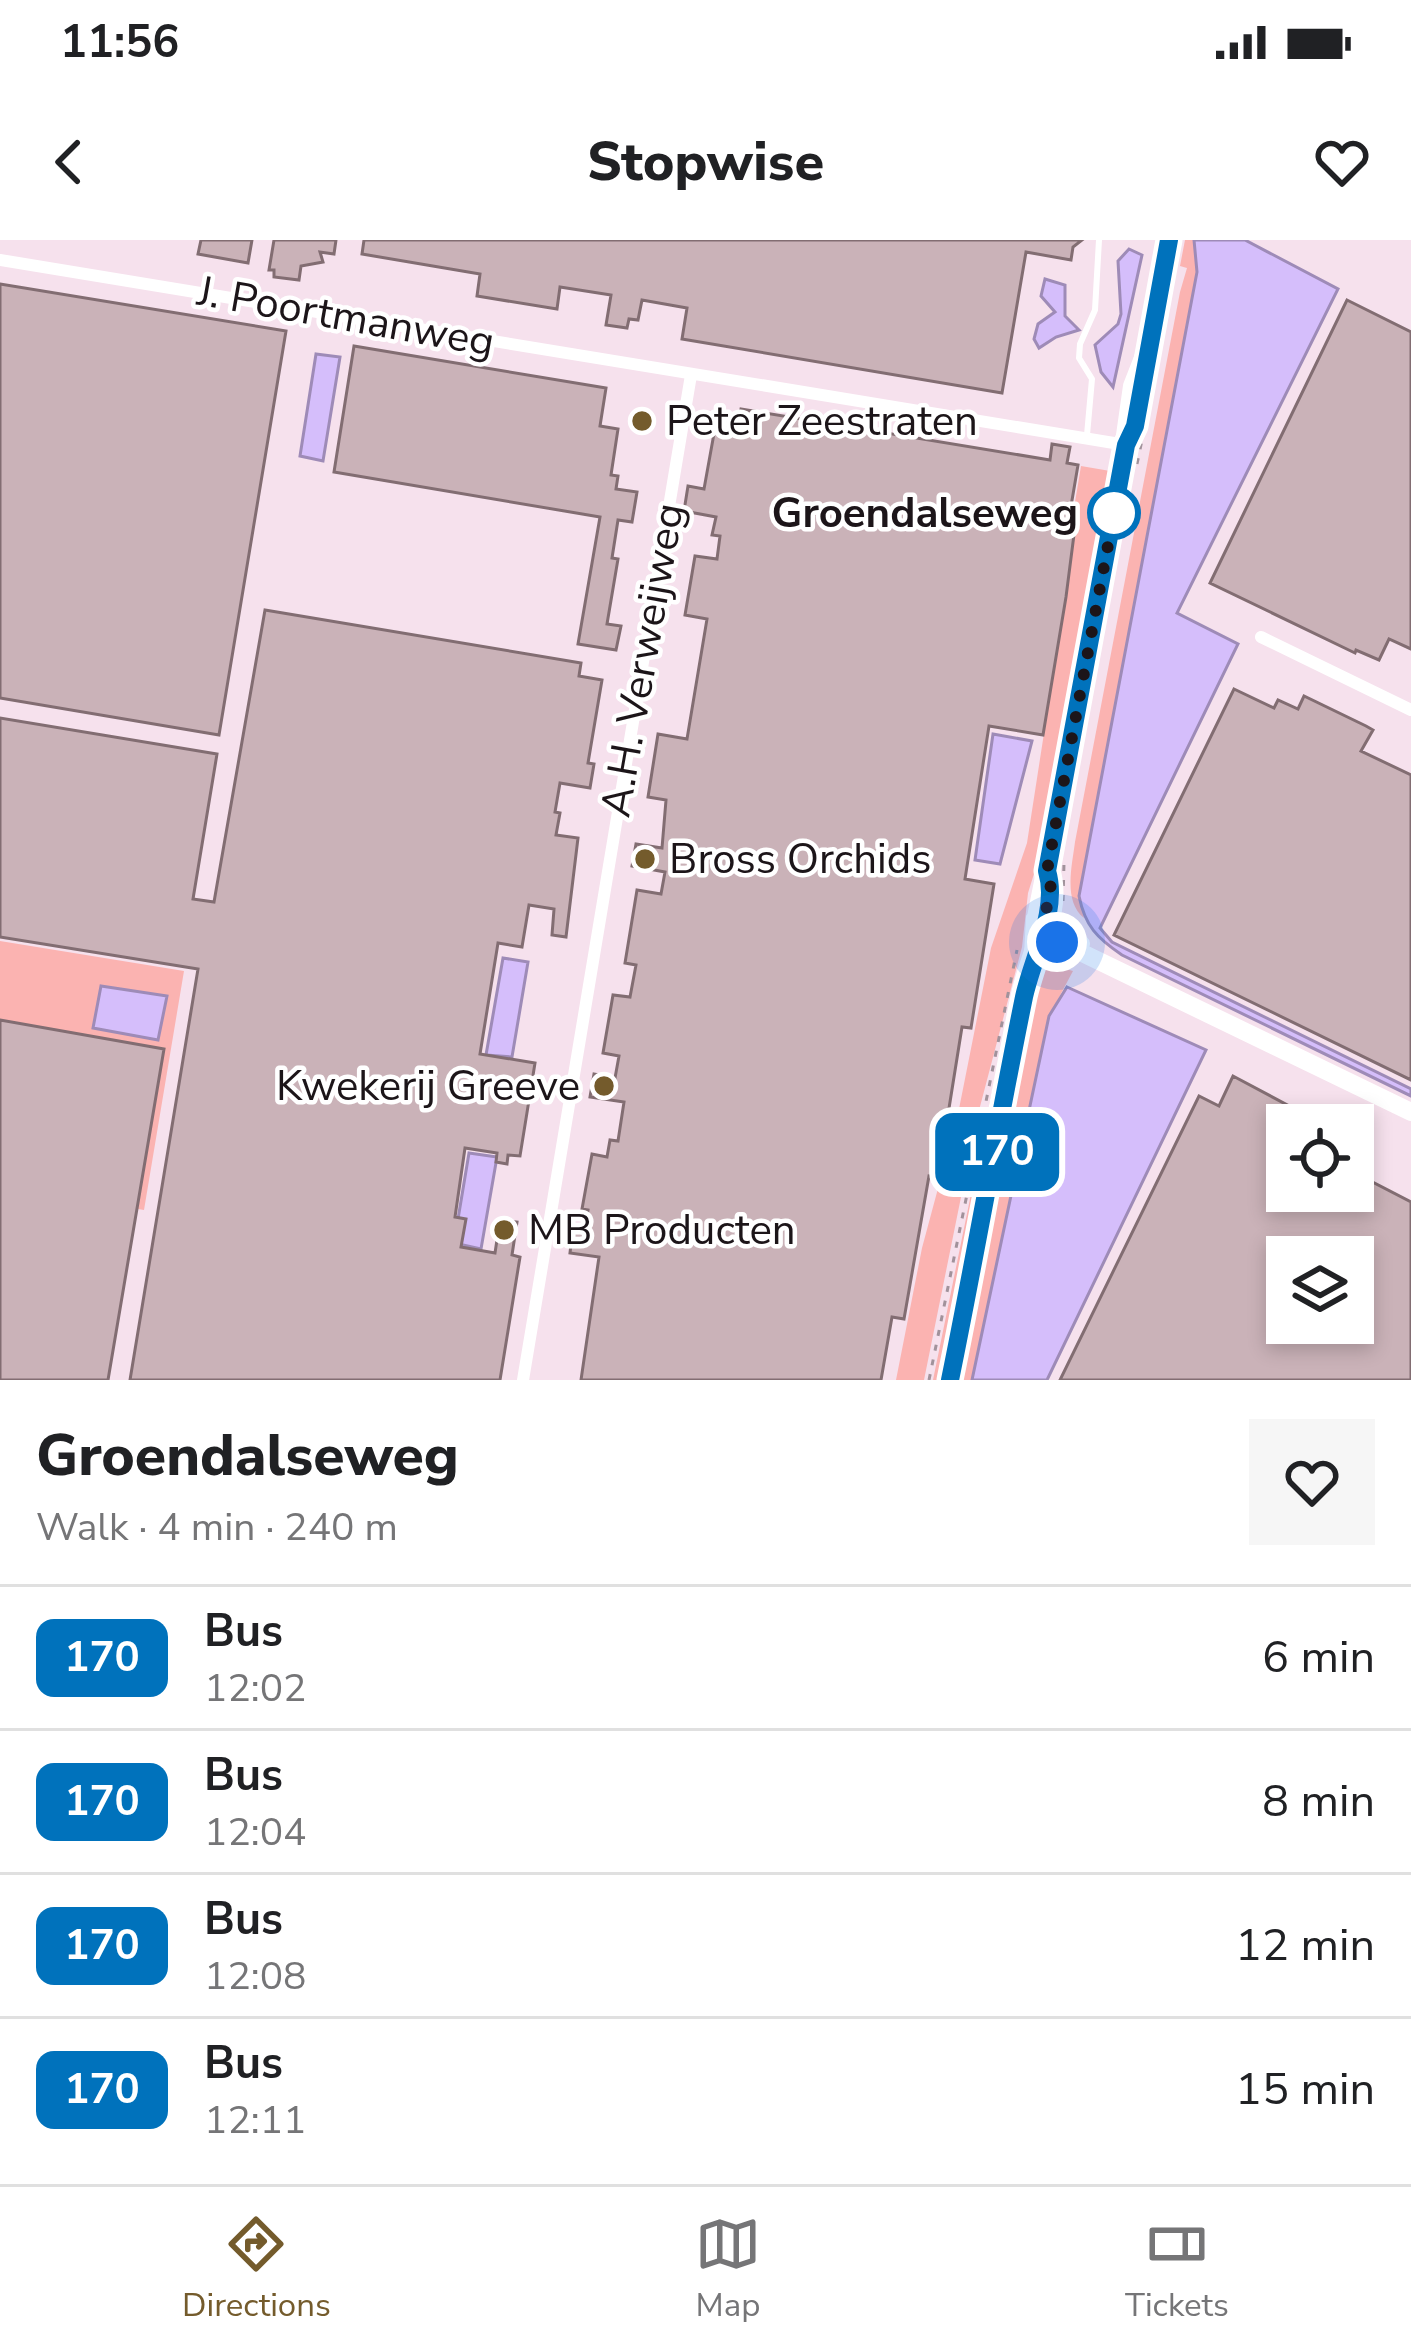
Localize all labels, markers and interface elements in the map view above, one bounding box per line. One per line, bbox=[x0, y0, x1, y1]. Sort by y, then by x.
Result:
text: 11:56 bbox=[60, 12, 179, 73]
text: Stopwise bbox=[587, 125, 824, 199]
icon: back bbox=[36, 129, 102, 195]
icon: heart bbox=[1309, 129, 1375, 195]
street label: J. Poortmanweg bbox=[192, 263, 499, 371]
place label: Peter Zeestraten bbox=[666, 393, 978, 450]
marker: Peter Zeestraten bbox=[629, 408, 655, 434]
place label: Groendalseweg bbox=[772, 485, 1078, 542]
marker: Groendalseweg bbox=[1089, 488, 1139, 538]
street label: A.H. Verweijweg bbox=[587, 499, 699, 821]
place label: Bross Orchids bbox=[669, 831, 931, 888]
marker: Bross Orchids bbox=[632, 846, 658, 872]
your location bbox=[1027, 912, 1087, 972]
place label: Kwekerij Greeve bbox=[276, 1058, 580, 1115]
marker: Kwekerij Greeve bbox=[591, 1073, 617, 1099]
map controls bbox=[1266, 1104, 1374, 1344]
button: locate bbox=[1266, 1104, 1374, 1212]
line badge: 170 bbox=[928, 1113, 1066, 1191]
text: 170 bbox=[959, 1123, 1035, 1180]
place label: MB Producten bbox=[528, 1202, 796, 1259]
marker: MB Producten bbox=[491, 1217, 517, 1243]
button: layers bbox=[1266, 1236, 1374, 1344]
text: Groendalseweg bbox=[36, 1417, 459, 1495]
button: heart bbox=[1249, 1419, 1375, 1545]
text: Walk · 4 min · 240 m bbox=[36, 1501, 398, 1554]
text: Bus bbox=[204, 1601, 283, 1662]
text: 6 min bbox=[1262, 1627, 1375, 1688]
text: 170 bbox=[64, 1629, 140, 1686]
text: 12:02 bbox=[204, 1662, 307, 1715]
text: Bus bbox=[204, 1745, 283, 1806]
text: 8 min bbox=[1262, 1771, 1375, 1832]
text: 170 bbox=[64, 1773, 140, 1830]
text: 12:04 bbox=[204, 1806, 307, 1859]
text: Bus bbox=[204, 1889, 283, 1950]
text: 12 min bbox=[1235, 1915, 1375, 1976]
text: 170 bbox=[64, 1917, 140, 1974]
text: 12:08 bbox=[204, 1950, 307, 2003]
text: Bus bbox=[204, 2033, 283, 2094]
text: 15 min bbox=[1235, 2059, 1375, 2120]
text: 170 bbox=[64, 2061, 140, 2118]
text: 12:11 bbox=[204, 2094, 307, 2147]
tab: Directions bbox=[182, 2211, 331, 2328]
tab: Map bbox=[695, 2211, 761, 2328]
tab: Tickets bbox=[1125, 2211, 1229, 2328]

